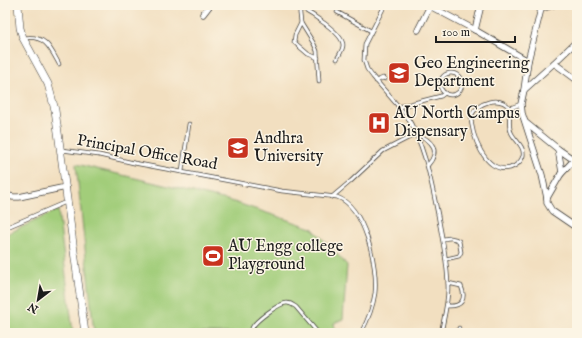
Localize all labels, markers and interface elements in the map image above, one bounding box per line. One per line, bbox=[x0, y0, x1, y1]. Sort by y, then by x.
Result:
scale bar bbox=[436, 18, 515, 44]
text: 100 m bbox=[442, 25, 470, 40]
place label: Geo Engineering Department bbox=[414, 54, 530, 92]
school or university icon: Geo Engineering Department bbox=[386, 60, 412, 86]
place label: AU North Campus Dispensary bbox=[393, 104, 520, 142]
hospital icon: AU North Campus Dispensary bbox=[366, 110, 392, 136]
place label: Andhra University bbox=[253, 129, 323, 167]
street label: Principal Office Road bbox=[75, 131, 219, 175]
school or university icon: Andhra University bbox=[225, 135, 251, 161]
place label: AU Engg college Playground bbox=[227, 237, 343, 275]
sports icon: AU Engg college Playground bbox=[200, 243, 226, 269]
north arrow bbox=[18, 280, 58, 320]
text: N bbox=[25, 299, 42, 317]

